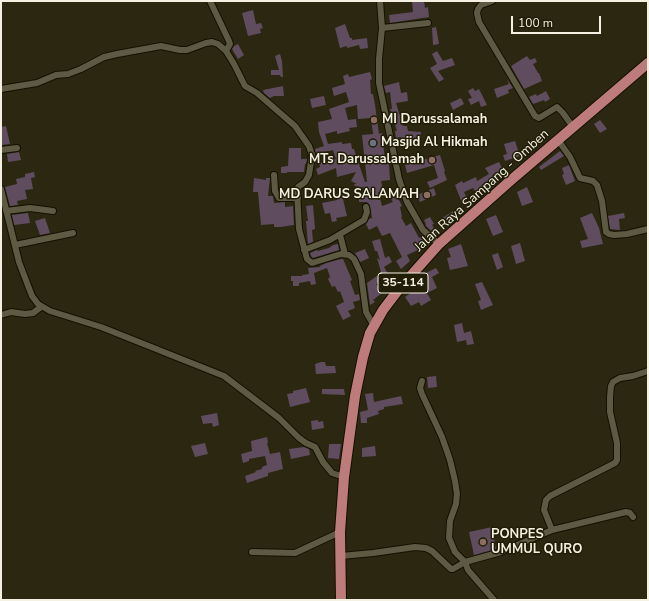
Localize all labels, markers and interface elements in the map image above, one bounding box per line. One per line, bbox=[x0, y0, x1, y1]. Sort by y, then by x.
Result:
scale bar bbox=[513, 8, 603, 34]
text: 100 m bbox=[518, 15, 553, 31]
place label: MI Darussalamah bbox=[382, 112, 487, 128]
marker: MI Darussalamah bbox=[369, 115, 379, 125]
street label: Jalan Raya Sampang - Omben bbox=[412, 126, 552, 256]
place label: Masjid Al Hikmah bbox=[381, 135, 488, 151]
marker: Masjid Al Hikmah bbox=[368, 138, 378, 148]
place label: MTs Darussalamah bbox=[309, 152, 424, 168]
marker: MTs Darussalamah bbox=[427, 155, 437, 165]
place label: MD DARUS SALAMAH bbox=[279, 187, 419, 203]
marker: MD DARUS SALAMAH bbox=[422, 190, 432, 200]
road number: 35-114 bbox=[378, 273, 428, 293]
place label: PONPES UMMUL QURO bbox=[491, 527, 582, 558]
marker: PONPES UMMUL QURO bbox=[478, 537, 488, 547]

